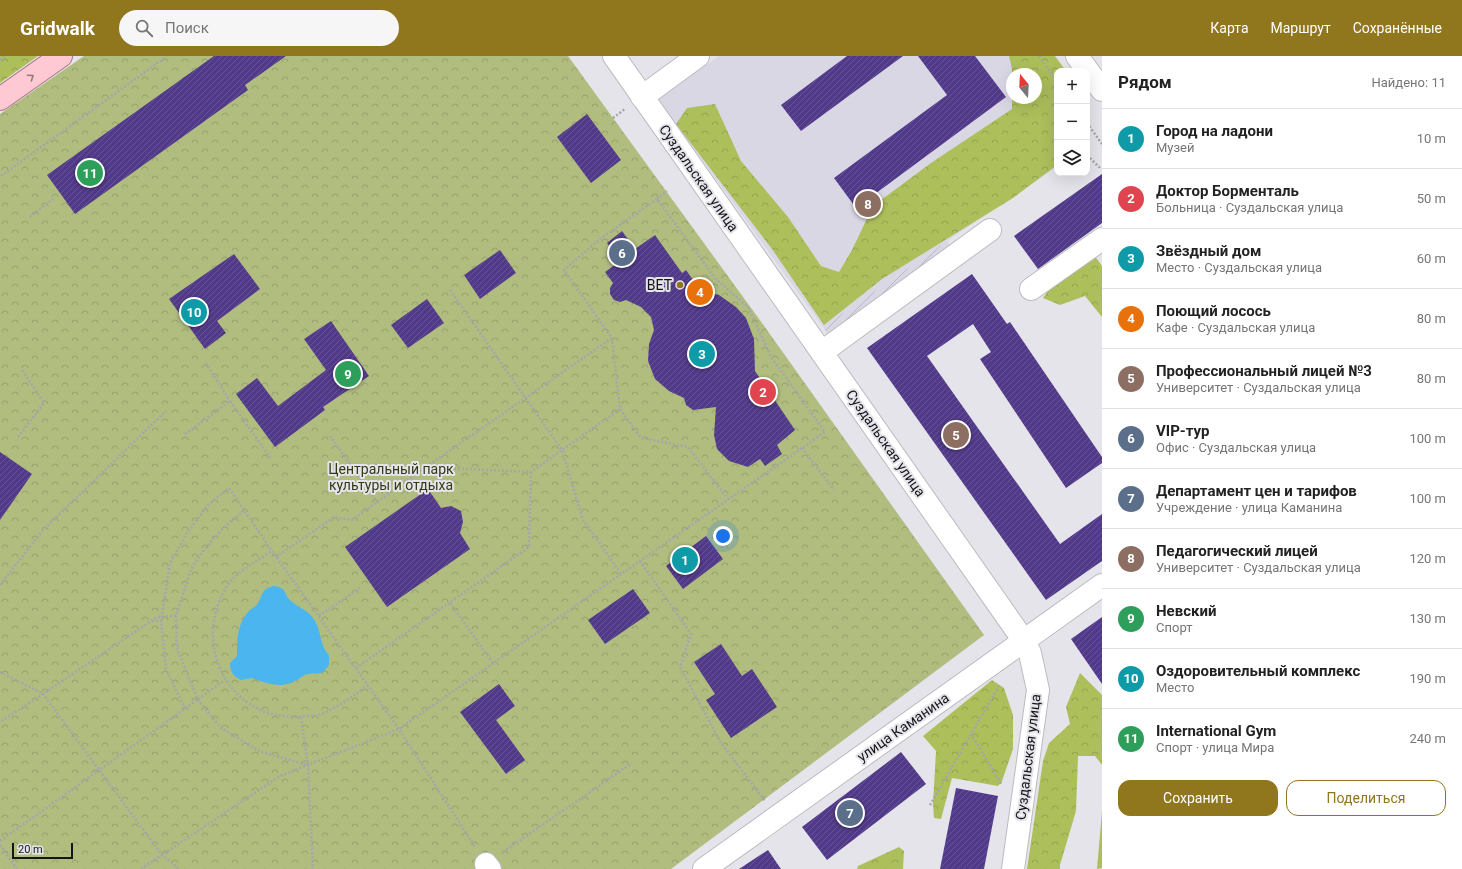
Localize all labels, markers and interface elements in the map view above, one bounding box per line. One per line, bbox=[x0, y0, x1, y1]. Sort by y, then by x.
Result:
search box bbox=[119, 10, 399, 46]
text: Gridwalk bbox=[20, 17, 95, 40]
icon: search bbox=[133, 17, 155, 39]
text: Поиск bbox=[165, 19, 209, 37]
text: Карта bbox=[1210, 20, 1249, 36]
text: Маршрут bbox=[1271, 20, 1331, 36]
text: Сохранённые bbox=[1353, 20, 1442, 36]
north arrow bbox=[1006, 68, 1042, 104]
map controls bbox=[1054, 68, 1090, 176]
button: + bbox=[1054, 68, 1090, 104]
text: Рядом bbox=[1118, 72, 1172, 92]
one-way arrow bbox=[26, 75, 33, 82]
text: Найдено: 11 bbox=[1372, 75, 1446, 90]
button: − bbox=[1054, 104, 1090, 140]
street label: Суздальская улица bbox=[656, 122, 742, 234]
text: Город на ладони bbox=[1156, 122, 1273, 140]
text: 1 bbox=[1127, 131, 1135, 146]
text: 10 m bbox=[1417, 131, 1446, 146]
button: layers bbox=[1054, 140, 1090, 176]
text: Музей bbox=[1156, 140, 1195, 155]
pin: 11 bbox=[77, 158, 103, 188]
text: Доктор Борменталь bbox=[1156, 182, 1299, 200]
pin: 8 bbox=[855, 189, 881, 219]
text: 2 bbox=[1127, 191, 1135, 206]
text: 50 m bbox=[1417, 191, 1446, 206]
text: Больница · Суздальская улица bbox=[1156, 200, 1343, 215]
pin: 6 bbox=[609, 238, 635, 268]
text: Звёздный дом bbox=[1156, 242, 1261, 260]
text: 3 bbox=[1127, 251, 1135, 266]
text: 60 m bbox=[1417, 251, 1446, 266]
text: Место · Суздальская улица bbox=[1156, 260, 1322, 275]
place label: BET bbox=[647, 277, 673, 293]
pin: 4 bbox=[687, 277, 713, 307]
marker: BET bbox=[675, 280, 685, 290]
pin: 10 bbox=[181, 297, 207, 327]
text: Поющий лосось bbox=[1156, 302, 1271, 320]
text: 4 bbox=[1127, 311, 1135, 326]
text: 80 m bbox=[1417, 311, 1446, 326]
text: Кафе · Суздальская улица bbox=[1156, 320, 1315, 335]
pin: 3 bbox=[689, 339, 715, 369]
pin: 9 bbox=[335, 359, 361, 389]
text: Профессиональный лицей №3 bbox=[1156, 362, 1372, 380]
text: 5 bbox=[1127, 371, 1135, 386]
text: 80 m bbox=[1417, 371, 1446, 386]
pin: 2 bbox=[750, 377, 776, 407]
text: Университет · Суздальская улица bbox=[1156, 380, 1361, 395]
street label: Суздальская улица bbox=[843, 387, 929, 499]
pin: 5 bbox=[943, 420, 969, 450]
text: VIP-тур bbox=[1156, 422, 1210, 440]
text: 6 bbox=[1127, 431, 1135, 446]
text: 100 m bbox=[1409, 431, 1446, 446]
text: Офис · Суздальская улица bbox=[1156, 440, 1316, 455]
park label: Центральный парк культуры и отдыха bbox=[328, 461, 454, 493]
text: Департамент цен и тарифов bbox=[1156, 482, 1357, 500]
text: 7 bbox=[1127, 491, 1135, 506]
text: 100 m bbox=[1409, 491, 1446, 506]
text: Учреждение · улица Каманина bbox=[1156, 500, 1342, 515]
your location bbox=[713, 526, 733, 546]
text: Педагогический лицей bbox=[1156, 542, 1318, 560]
pin: 1 bbox=[672, 545, 698, 575]
text: 8 bbox=[1127, 551, 1135, 566]
text: 120 m bbox=[1409, 551, 1446, 566]
text: Университет · Суздальская улица bbox=[1156, 560, 1361, 575]
text: Невский bbox=[1156, 602, 1216, 620]
text: 9 bbox=[1127, 611, 1135, 626]
text: 130 m bbox=[1409, 611, 1446, 626]
text: Спорт bbox=[1156, 620, 1192, 635]
text: Оздоровительный комплекс bbox=[1156, 662, 1360, 680]
text: 10 bbox=[1124, 671, 1138, 686]
text: 190 m bbox=[1409, 671, 1446, 686]
text: Место bbox=[1156, 680, 1194, 695]
street label: улица Каманина bbox=[854, 689, 952, 765]
street label: Суздальская улица bbox=[1012, 693, 1044, 821]
text: International Gym bbox=[1156, 722, 1276, 740]
text: 11 bbox=[1124, 731, 1138, 746]
text: 240 m bbox=[1409, 731, 1446, 746]
text: Спорт · улица Мира bbox=[1156, 740, 1274, 755]
button: Сохранить bbox=[1118, 780, 1278, 816]
button: Поделиться bbox=[1286, 780, 1446, 816]
pin: 7 bbox=[837, 798, 863, 828]
scale bar bbox=[12, 841, 73, 860]
text: 20 m bbox=[18, 843, 43, 856]

